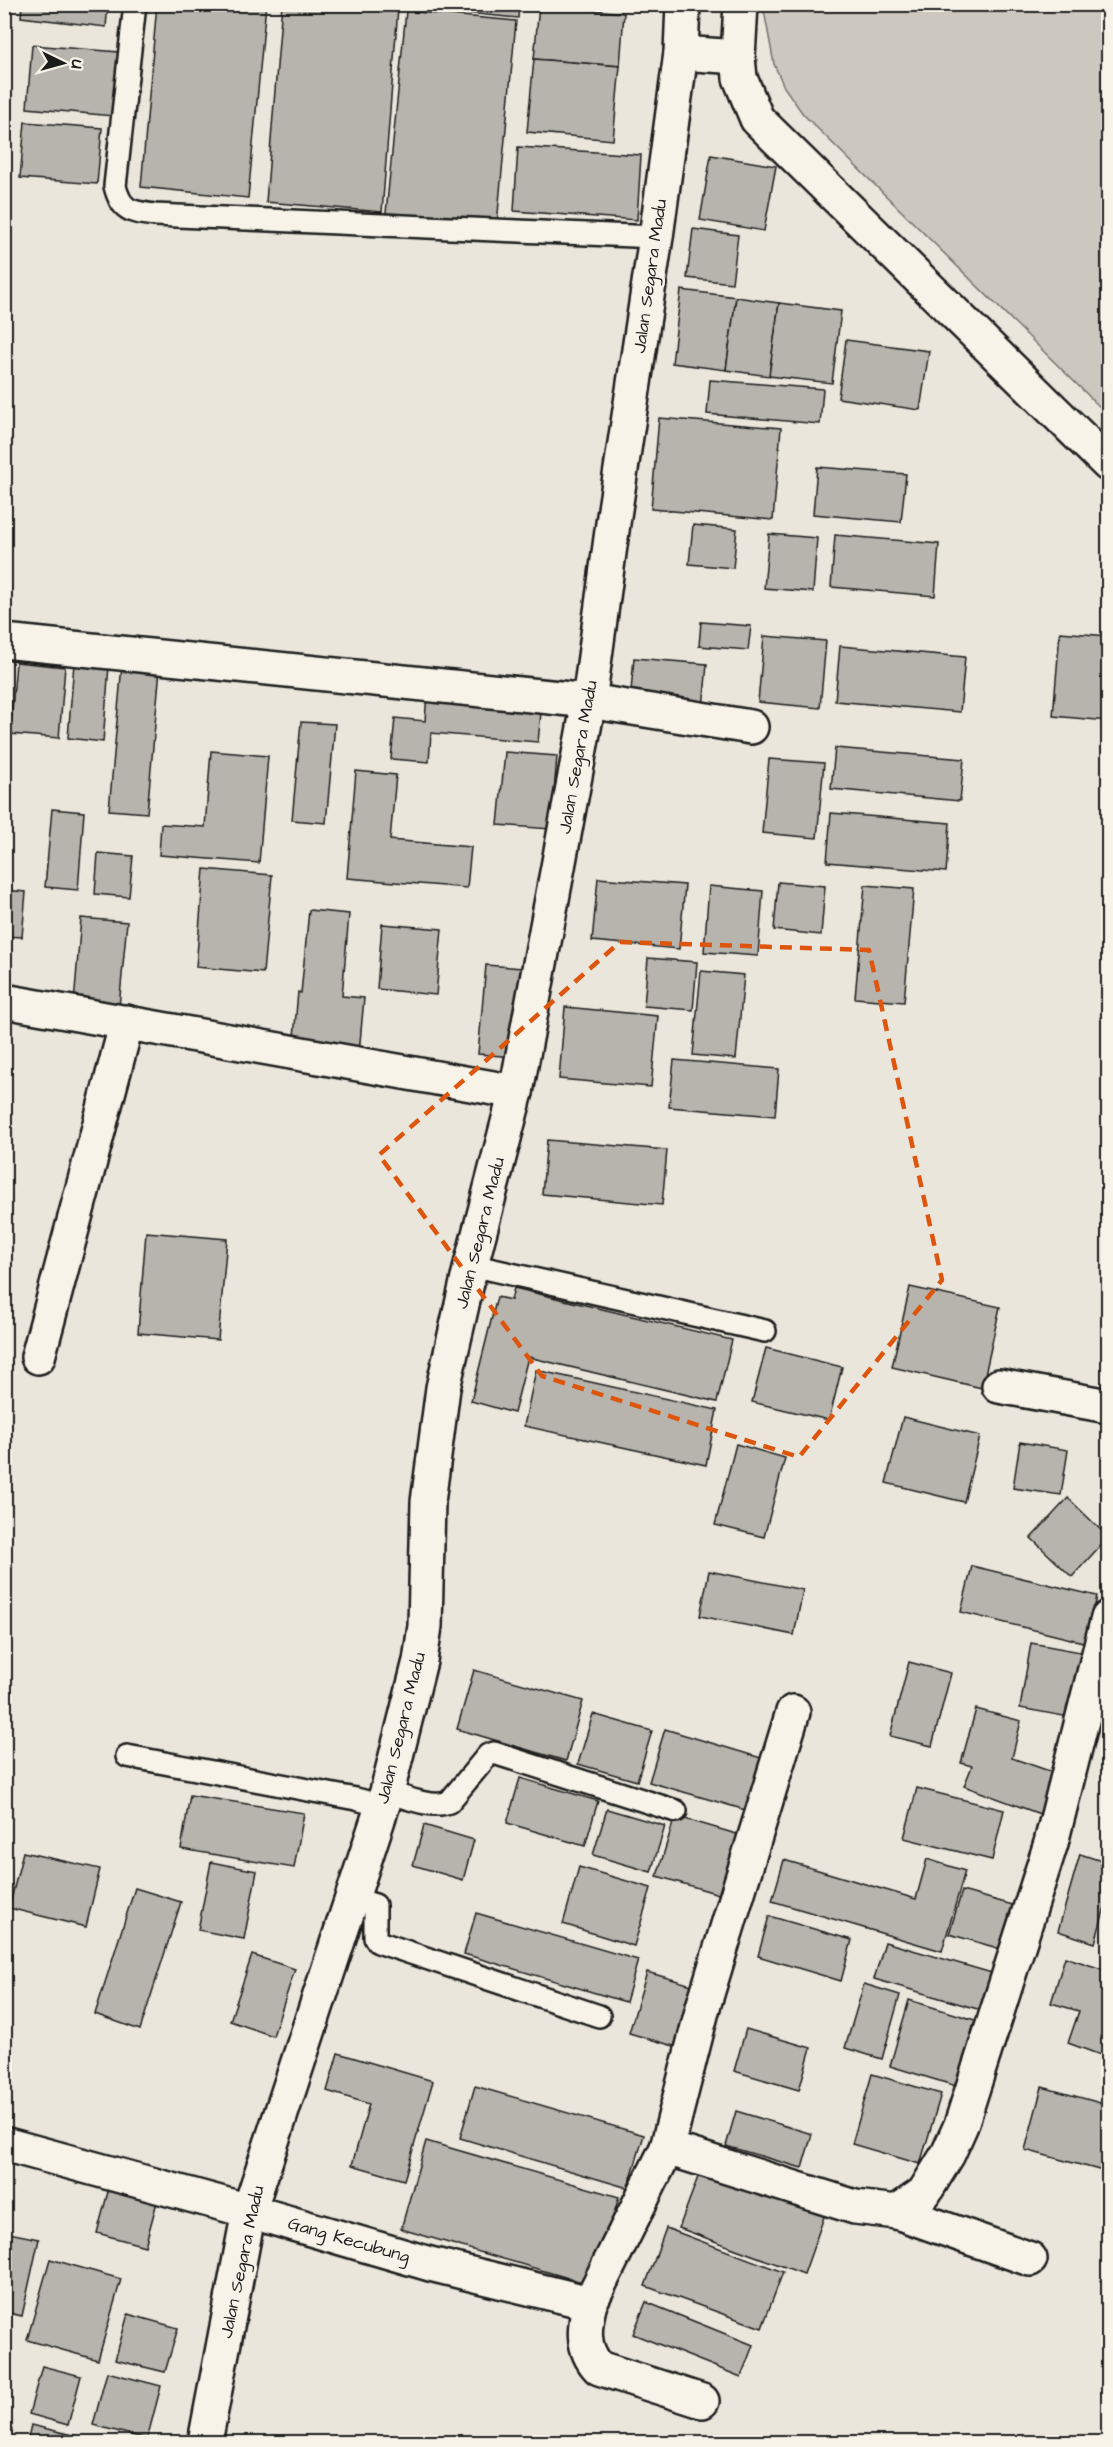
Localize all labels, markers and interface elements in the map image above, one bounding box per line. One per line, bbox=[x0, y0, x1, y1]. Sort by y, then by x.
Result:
north arrow bbox=[33, 33, 93, 93]
text: U bbox=[66, 59, 88, 70]
street label: Jalan Segara Madu bbox=[627, 197, 674, 355]
street label: Jalan Segara Madu bbox=[552, 678, 605, 836]
street label: Jalan Segara Madu bbox=[449, 1155, 512, 1312]
street label: Jalan Segara Madu bbox=[370, 1650, 433, 1807]
street label: Jalan Segara Madu bbox=[214, 2183, 271, 2341]
street label: Gang Kecubung bbox=[285, 2211, 413, 2270]

